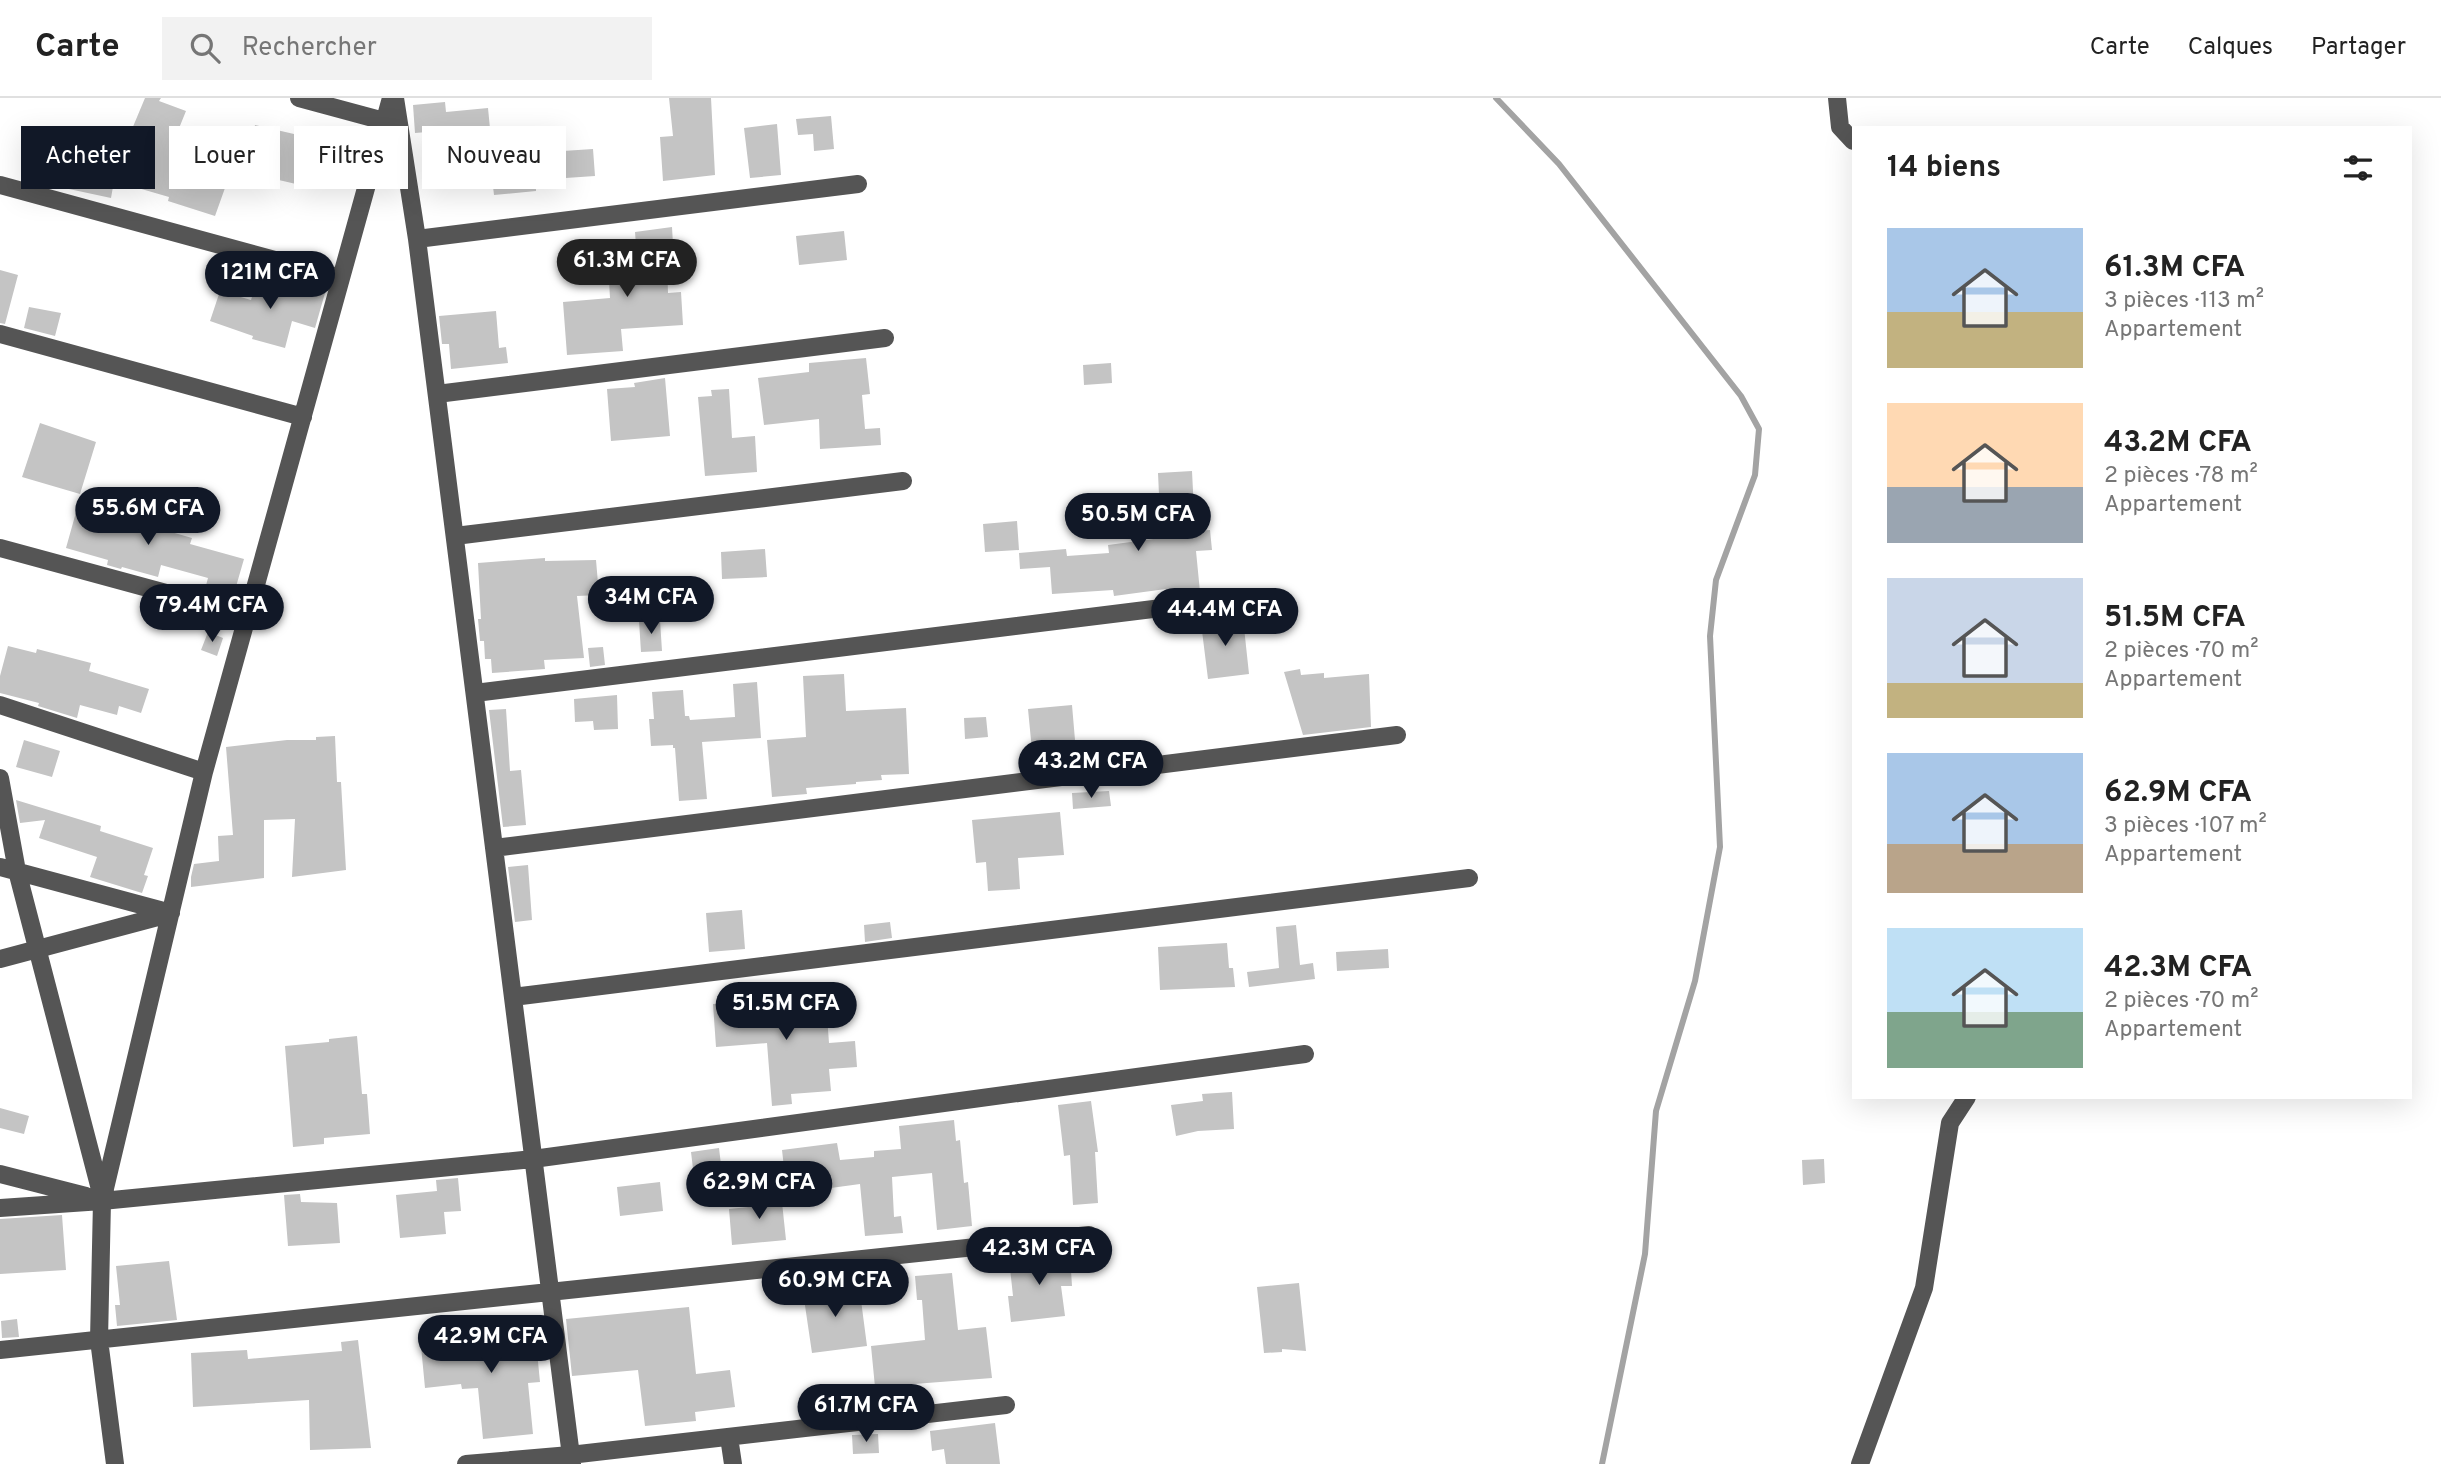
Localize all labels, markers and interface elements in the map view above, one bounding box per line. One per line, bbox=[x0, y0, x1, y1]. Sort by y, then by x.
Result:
search box bbox=[162, 17, 652, 80]
text: Carte bbox=[35, 27, 120, 69]
icon: search bbox=[186, 29, 224, 67]
text: Rechercher bbox=[242, 32, 377, 65]
text: Carte bbox=[2090, 33, 2150, 63]
text: Calques bbox=[2188, 33, 2273, 63]
text: Partager bbox=[2311, 33, 2406, 63]
chip: Acheter bbox=[21, 126, 155, 189]
chip: Louer bbox=[169, 126, 280, 189]
chip: Filtres bbox=[294, 126, 408, 189]
chip: Nouveau bbox=[422, 126, 566, 189]
icon: filters bbox=[2339, 149, 2377, 187]
text: 14 biens bbox=[1887, 150, 2001, 187]
pin: 61.3M CFA bbox=[547, 240, 707, 299]
text: 61.3M CFA bbox=[573, 247, 681, 276]
text: 61.3M CFA bbox=[2104, 250, 2245, 287]
pin: 121M CFA bbox=[198, 252, 342, 311]
icon: home bbox=[1943, 256, 2027, 340]
text: 121M CFA bbox=[221, 259, 319, 288]
text: 3 pièces · 113 m² bbox=[2104, 287, 2264, 316]
text: Appartement bbox=[2104, 316, 2242, 345]
text: 43.2M CFA bbox=[2104, 425, 2252, 462]
icon: home bbox=[1943, 431, 2027, 515]
text: 2 pièces · 78 m² bbox=[2104, 462, 2258, 491]
pin: 55.6M CFA bbox=[68, 488, 228, 547]
text: Appartement bbox=[2104, 491, 2242, 520]
pin: 50.5M CFA bbox=[1058, 494, 1218, 553]
text: 55.6M CFA bbox=[91, 495, 205, 524]
text: 50.5M CFA bbox=[1081, 501, 1195, 530]
pin: 34M CFA bbox=[586, 576, 716, 636]
pin: 79.4M CFA bbox=[132, 584, 292, 644]
text: 34M CFA bbox=[604, 584, 698, 613]
pin: 44.4M CFA bbox=[1145, 588, 1305, 648]
text: 79.4M CFA bbox=[156, 592, 268, 621]
text: 44.4M CFA bbox=[1167, 596, 1283, 625]
text: 51.5M CFA bbox=[2104, 600, 2246, 637]
icon: home bbox=[1943, 606, 2027, 690]
text: 2 pièces · 70 m² bbox=[2104, 637, 2259, 666]
text: Appartement bbox=[2104, 666, 2242, 695]
pin: 43.2M CFA bbox=[1011, 740, 1171, 800]
text: 43.2M CFA bbox=[1034, 748, 1148, 777]
text: 62.9M CFA bbox=[2104, 775, 2252, 812]
icon: home bbox=[1943, 781, 2027, 865]
text: 3 pièces · 107 m² bbox=[2104, 812, 2267, 841]
text: Appartement bbox=[2104, 841, 2242, 870]
text: 42.3M CFA bbox=[2104, 950, 2252, 987]
icon: home bbox=[1943, 956, 2027, 1040]
pin: 51.5M CFA bbox=[706, 982, 866, 1042]
text: 2 pièces · 70 m² bbox=[2104, 987, 2259, 1016]
text: 51.5M CFA bbox=[732, 990, 840, 1019]
text: Appartement bbox=[2104, 1016, 2242, 1045]
pin: 62.9M CFA bbox=[679, 1162, 839, 1221]
text: 62.9M CFA bbox=[702, 1169, 816, 1198]
pin: 42.3M CFA bbox=[959, 1228, 1119, 1287]
text: 42.3M CFA bbox=[982, 1235, 1096, 1264]
pin: 60.9M CFA bbox=[755, 1260, 915, 1319]
text: 60.9M CFA bbox=[778, 1267, 892, 1296]
pin: 42.9M CFA bbox=[411, 1316, 571, 1375]
text: 42.9M CFA bbox=[434, 1323, 548, 1352]
pin: 61.7M CFA bbox=[786, 1384, 946, 1444]
text: 61.7M CFA bbox=[814, 1392, 918, 1421]

